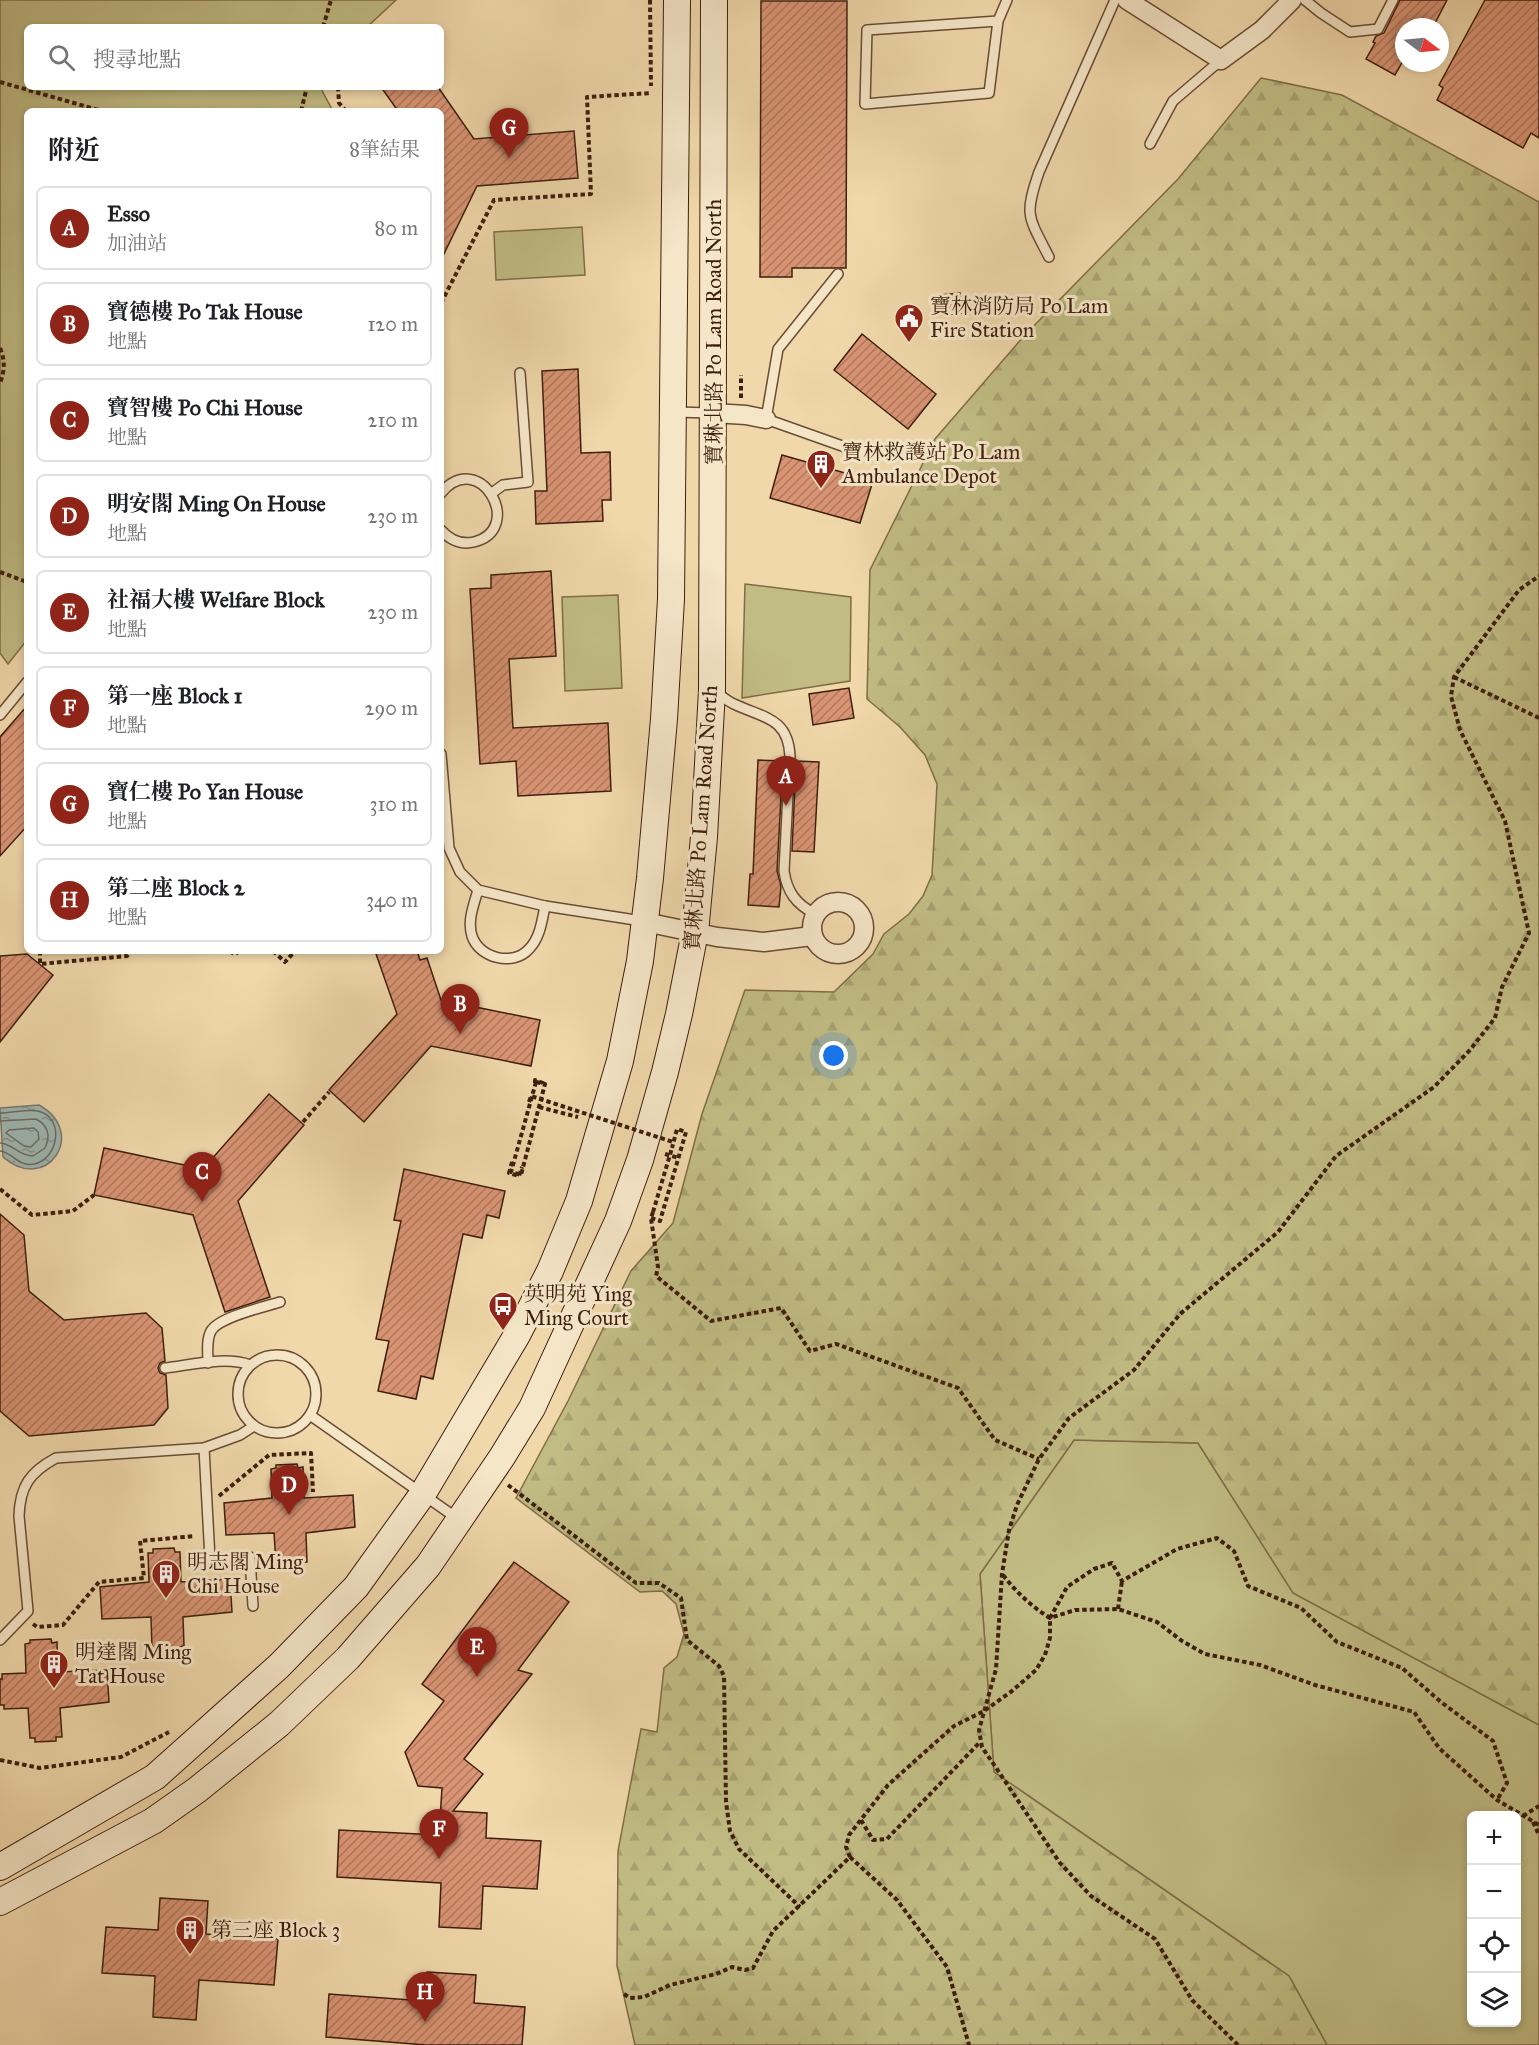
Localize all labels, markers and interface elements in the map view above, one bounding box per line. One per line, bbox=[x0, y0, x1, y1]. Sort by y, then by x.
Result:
north arrow bbox=[1395, 18, 1449, 72]
search box bbox=[24, 24, 444, 90]
icon: search bbox=[45, 41, 78, 74]
text: 搜尋地點 bbox=[93, 46, 181, 73]
pin: G bbox=[490, 108, 528, 158]
text: 附近 bbox=[48, 134, 100, 166]
text: 8筆結果 bbox=[349, 137, 420, 161]
street label: 寶琳北路 Po Lam Road North bbox=[701, 199, 727, 465]
text: Esso bbox=[107, 200, 150, 227]
text: A bbox=[63, 216, 76, 240]
text: 80 m bbox=[375, 216, 418, 240]
text: 加油站 bbox=[107, 231, 167, 255]
place label: 寶林消防局 Po Lam Fire Station bbox=[930, 293, 1109, 343]
text: 寶德樓 Po Tak House bbox=[107, 298, 303, 325]
public building icon: 寶林消防局 Po Lam Fire Station bbox=[893, 302, 925, 344]
text: B bbox=[63, 312, 76, 336]
text: 120 m bbox=[367, 312, 418, 336]
text: 地點 bbox=[107, 329, 147, 353]
text: 寶智樓 Po Chi House bbox=[107, 394, 303, 421]
text: C bbox=[63, 408, 76, 432]
text: 210 m bbox=[368, 408, 418, 432]
text: 地點 bbox=[107, 425, 147, 449]
place label: 寶林救護站 Po Lam Ambulance Depot bbox=[841, 439, 1021, 489]
building icon: 寶林救護站 Po Lam Ambulance Depot bbox=[805, 448, 837, 490]
text: 明安閣 Ming On House bbox=[107, 490, 326, 517]
text: D bbox=[62, 504, 77, 528]
text: 230 m bbox=[367, 504, 418, 528]
text: 地點 bbox=[107, 521, 147, 545]
text: 社福大樓 Welfare Block bbox=[107, 586, 325, 613]
text: E bbox=[62, 600, 77, 624]
text: 230 m bbox=[367, 600, 418, 624]
text: 地點 bbox=[107, 617, 147, 641]
text: 第一座 Block 1 bbox=[107, 682, 242, 709]
street label: 寶琳北路 Po Lam Road North bbox=[679, 684, 723, 952]
text: F bbox=[63, 696, 76, 720]
text: 290 m bbox=[365, 696, 418, 720]
text: 地點 bbox=[107, 713, 147, 737]
pin: A bbox=[766, 756, 806, 806]
text: 寶仁樓 Po Yan House bbox=[107, 778, 303, 805]
text: G bbox=[62, 792, 77, 816]
text: 310 m bbox=[369, 792, 418, 816]
text: 地點 bbox=[107, 809, 147, 833]
text: 第二座 Block 2 bbox=[107, 874, 244, 901]
text: H bbox=[61, 888, 78, 912]
text: 340 m bbox=[366, 888, 418, 912]
text: 地點 bbox=[107, 905, 147, 929]
pin: B bbox=[440, 984, 480, 1034]
your location bbox=[819, 1041, 848, 1070]
pin: C bbox=[182, 1152, 222, 1202]
place label: 英明苑 Ying Ming Court bbox=[524, 1281, 632, 1331]
bus stop icon: 英明苑 Ying Ming Court bbox=[487, 1290, 519, 1332]
pin: D bbox=[270, 1466, 308, 1515]
place label: 明志閣 Ming Chi House bbox=[187, 1549, 303, 1599]
building icon: 明志閣 Ming Chi House bbox=[150, 1558, 182, 1600]
pin: E bbox=[458, 1628, 496, 1677]
place label: 明達閣 Ming Tat House bbox=[75, 1639, 191, 1689]
building icon: 明達閣 Ming Tat House bbox=[38, 1648, 70, 1690]
pin: F bbox=[420, 1810, 458, 1859]
map controls bbox=[1467, 1811, 1521, 2027]
button: + bbox=[1467, 1811, 1521, 1865]
button: − bbox=[1467, 1865, 1521, 1919]
building icon: 第三座 Block 3 bbox=[174, 1914, 206, 1956]
place label: 第三座 Block 3 bbox=[211, 1917, 340, 1943]
button: locate bbox=[1467, 1919, 1521, 1973]
pin: H bbox=[406, 1972, 444, 2022]
button: layers bbox=[1467, 1973, 1521, 2027]

